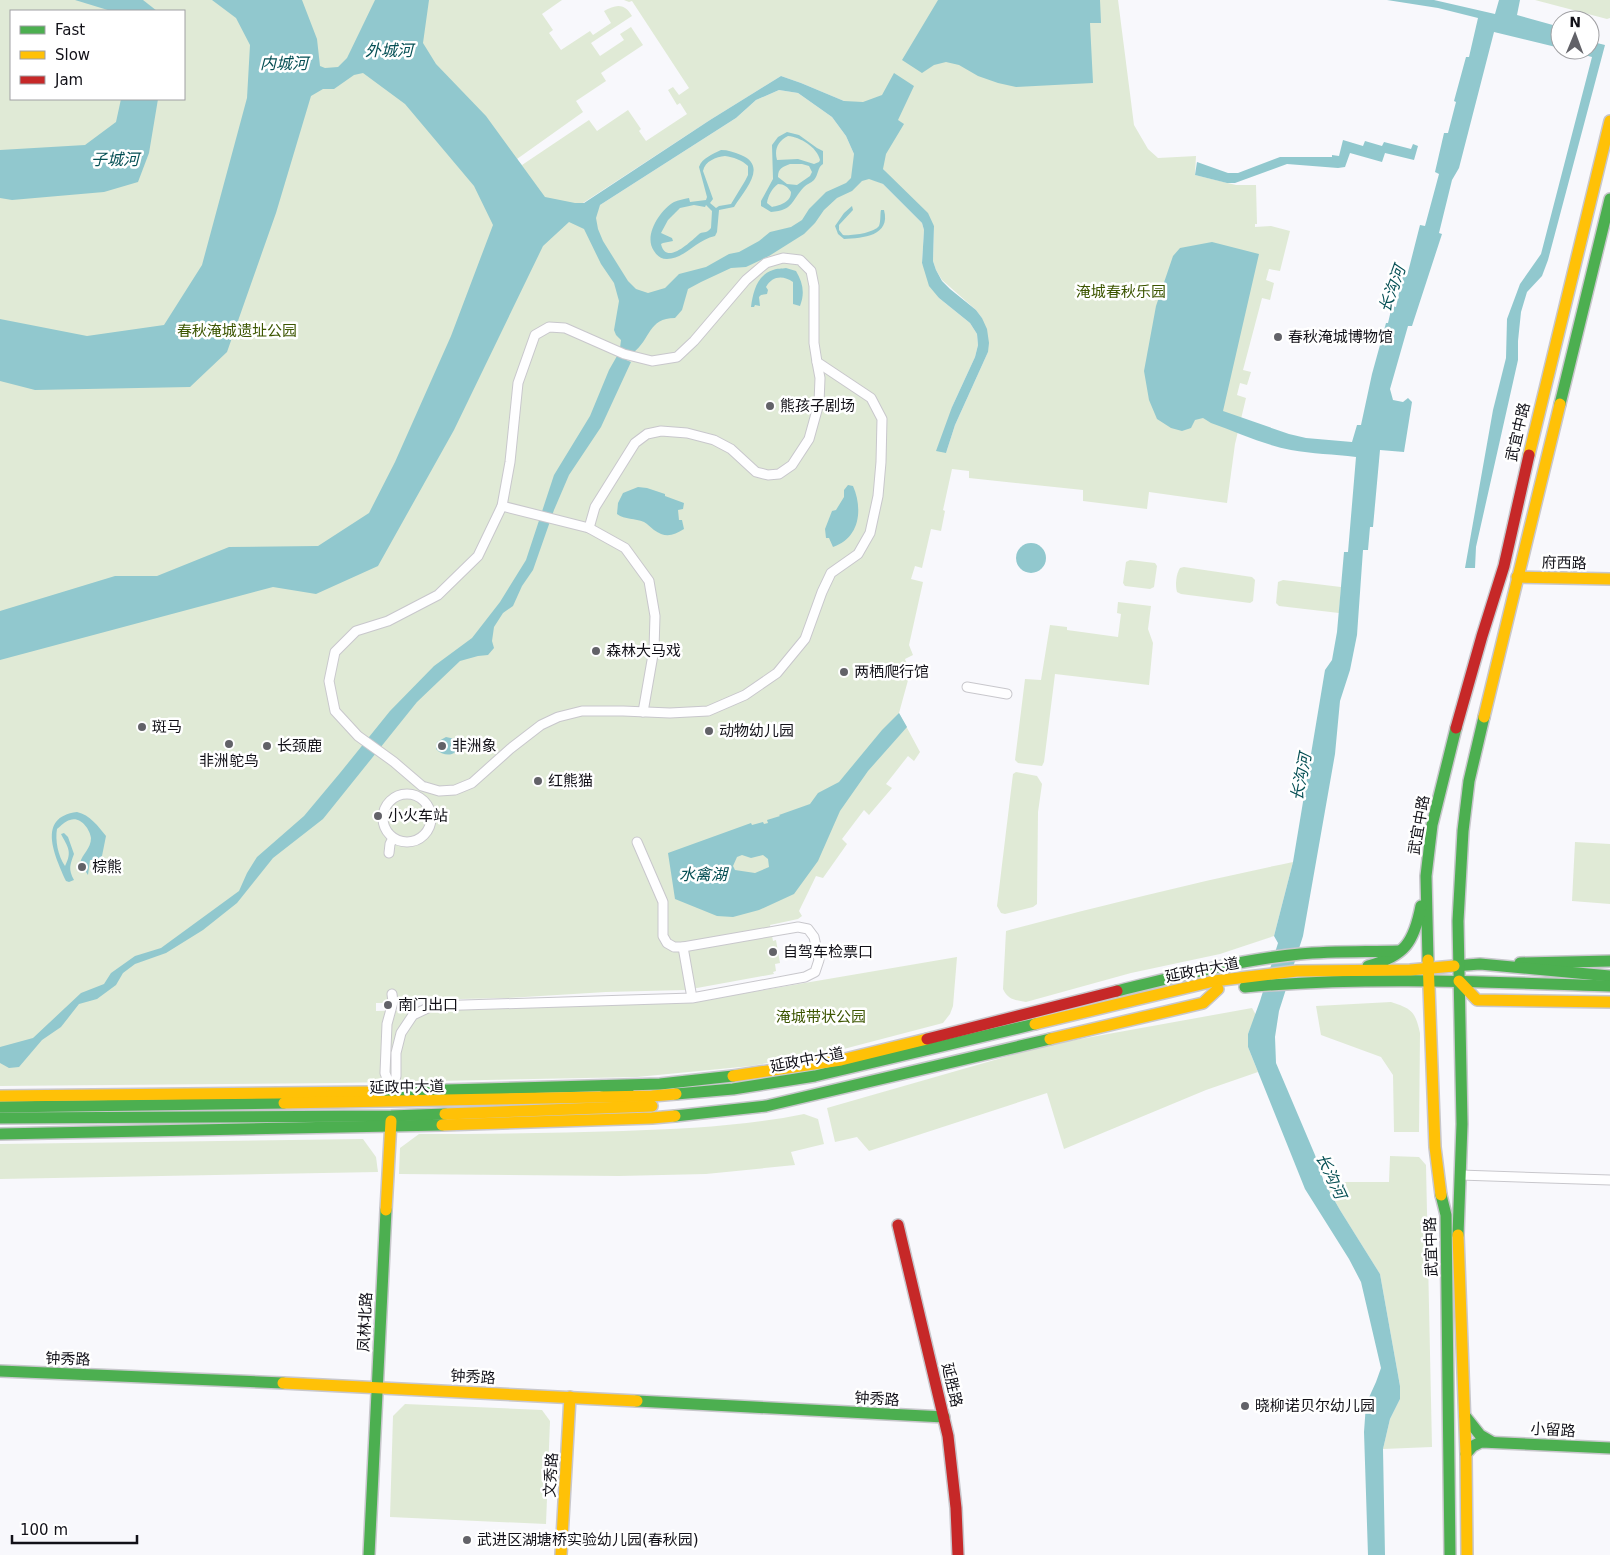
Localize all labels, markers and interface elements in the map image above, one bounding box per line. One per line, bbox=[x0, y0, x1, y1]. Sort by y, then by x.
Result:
legend bbox=[10, 10, 185, 100]
north arrow bbox=[1550, 10, 1600, 60]
text: N bbox=[1569, 14, 1581, 30]
text: Fast bbox=[55, 21, 85, 39]
water label: 外城河 bbox=[365, 41, 416, 60]
text: Slow bbox=[55, 46, 90, 64]
water label: 内城河 bbox=[260, 54, 311, 73]
text: Jam bbox=[54, 71, 83, 89]
water label: 子城河 bbox=[91, 150, 142, 169]
water label: 长沟河 bbox=[1375, 260, 1410, 315]
park label: 淹城春秋乐园 bbox=[1076, 283, 1166, 301]
park label: 春秋淹城遗址公园 bbox=[177, 322, 297, 340]
place label: 春秋淹城博物馆 bbox=[1288, 328, 1393, 346]
marker: 春秋淹城博物馆 bbox=[1272, 331, 1284, 343]
place label: 熊孩子剧场 bbox=[780, 397, 855, 415]
marker: 熊孩子剧场 bbox=[764, 400, 776, 412]
street label: 武宜中路 bbox=[1502, 401, 1534, 463]
street label: 府西路 bbox=[1541, 554, 1587, 572]
place label: 森林大马戏 bbox=[606, 642, 681, 660]
marker: 森林大马戏 bbox=[590, 645, 602, 657]
place label: 两栖爬行馆 bbox=[854, 663, 929, 681]
marker: 两栖爬行馆 bbox=[838, 666, 850, 678]
place label: 斑马 bbox=[152, 718, 182, 736]
marker: 斑马 bbox=[136, 721, 148, 733]
place label: 动物幼儿园 bbox=[719, 722, 794, 740]
marker: 动物幼儿园 bbox=[703, 725, 715, 737]
place label: 长颈鹿 bbox=[277, 737, 322, 755]
place label: 非洲象 bbox=[452, 737, 497, 755]
marker: 非洲鸵鸟 bbox=[223, 738, 235, 750]
marker: 长颈鹿 bbox=[261, 740, 273, 752]
marker: 非洲象 bbox=[436, 740, 448, 752]
water label: 长沟河 bbox=[1287, 749, 1315, 802]
place label: 非洲鸵鸟 bbox=[199, 752, 259, 770]
place label: 红熊猫 bbox=[548, 772, 593, 790]
marker: 红熊猫 bbox=[532, 775, 544, 787]
street label: 武宜中路 bbox=[1405, 794, 1433, 856]
place label: 小火车站 bbox=[388, 807, 448, 825]
marker: 小火车站 bbox=[372, 810, 384, 822]
place label: 棕熊 bbox=[92, 858, 122, 876]
marker: 棕熊 bbox=[76, 861, 88, 873]
water label: 水禽湖 bbox=[679, 865, 730, 884]
place label: 自驾车检票口 bbox=[783, 943, 873, 961]
marker: 自驾车检票口 bbox=[767, 946, 779, 958]
street label: 延政中大道 bbox=[1163, 954, 1241, 986]
place label: 南门出口 bbox=[398, 996, 458, 1014]
marker: 南门出口 bbox=[382, 999, 394, 1011]
park label: 淹城带状公园 bbox=[776, 1008, 866, 1026]
street label: 延政中大道 bbox=[768, 1044, 846, 1076]
street label: 延政中大道 bbox=[369, 1077, 445, 1097]
water label: 长沟河 bbox=[1312, 1150, 1351, 1204]
street label: 武宜中路 bbox=[1421, 1217, 1441, 1277]
street label: 凤林北路 bbox=[354, 1292, 376, 1352]
street label: 钟秀路 bbox=[45, 1349, 91, 1369]
street label: 延胜路 bbox=[938, 1361, 966, 1409]
street label: 钟秀路 bbox=[450, 1367, 496, 1387]
street label: 钟秀路 bbox=[854, 1389, 900, 1409]
place label: 晓柳诺贝尔幼儿园 bbox=[1255, 1397, 1375, 1415]
marker: 晓柳诺贝尔幼儿园 bbox=[1239, 1400, 1251, 1412]
street label: 小留路 bbox=[1530, 1420, 1576, 1440]
street label: 文秀路 bbox=[541, 1452, 561, 1498]
scale bar bbox=[12, 1512, 138, 1544]
text: 100 m bbox=[20, 1521, 68, 1539]
place label: 武进区湖塘桥实验幼儿园(春秋园) bbox=[477, 1531, 699, 1549]
marker: 武进区湖塘桥实验幼儿园(春秋园) bbox=[461, 1534, 473, 1546]

